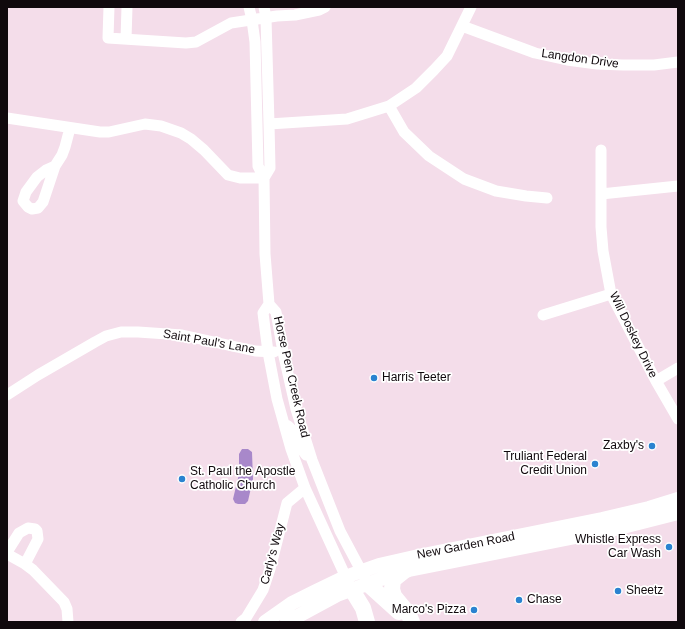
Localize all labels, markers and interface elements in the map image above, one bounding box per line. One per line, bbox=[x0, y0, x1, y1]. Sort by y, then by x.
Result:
street label: Langdon Drive bbox=[540, 46, 620, 72]
street label: Will Doskey Drive bbox=[606, 290, 660, 380]
street label: Horse Pen Creek Road bbox=[270, 315, 312, 439]
street label: Saint Paul's Lane bbox=[162, 327, 256, 357]
place label: Harris Teeter bbox=[382, 371, 451, 385]
marker: Harris Teeter bbox=[369, 373, 379, 383]
place label: Zaxby's bbox=[603, 439, 644, 453]
marker: Zaxby's bbox=[647, 441, 657, 451]
place label: Truliant Federal Credit Union bbox=[503, 450, 587, 478]
marker: Truliant Federal Credit Union bbox=[590, 459, 600, 469]
place label: St. Paul the Apostle Catholic Church bbox=[190, 465, 295, 493]
marker: St. Paul the Apostle Catholic Church bbox=[177, 474, 187, 484]
street label: Carly's Way bbox=[258, 522, 288, 586]
street label: New Garden Road bbox=[416, 529, 516, 563]
place label: Whistle Express Car Wash bbox=[575, 533, 661, 561]
marker: Whistle Express Car Wash bbox=[664, 542, 674, 552]
place label: Sheetz bbox=[626, 584, 663, 598]
marker: Sheetz bbox=[613, 586, 623, 596]
place label: Chase bbox=[527, 593, 562, 607]
marker: Chase bbox=[514, 595, 524, 605]
place label: Marco's Pizza bbox=[392, 603, 466, 617]
marker: Marco's Pizza bbox=[469, 605, 479, 615]

